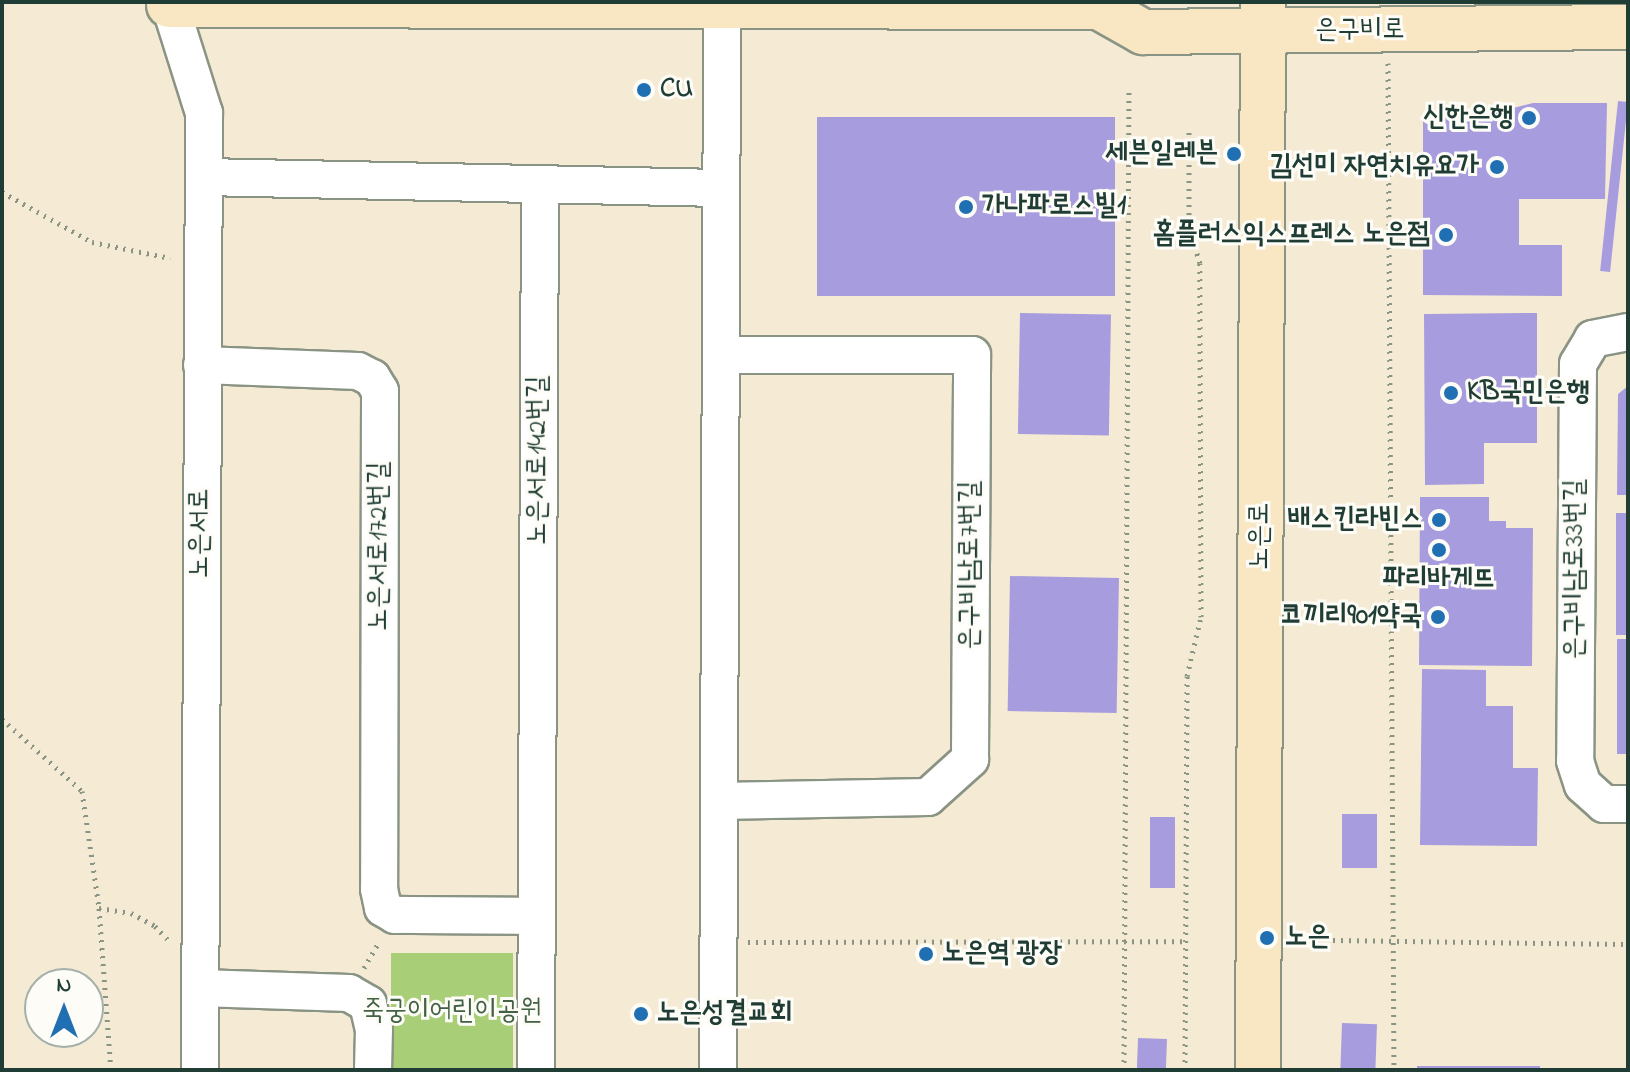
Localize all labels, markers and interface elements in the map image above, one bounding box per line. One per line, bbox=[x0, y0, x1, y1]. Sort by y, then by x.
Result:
street label: 은구비로 bbox=[1315, 14, 1405, 48]
place label: CU bbox=[660, 73, 693, 107]
marker: CU bbox=[635, 81, 653, 99]
place label: 신한은행 bbox=[1423, 101, 1513, 135]
marker: 신한은행 bbox=[1520, 109, 1538, 127]
place label: 세븐일레븐 bbox=[1105, 137, 1218, 171]
marker: 세븐일레븐 bbox=[1225, 145, 1243, 163]
place label: 김선미 자연치유요가 bbox=[1269, 150, 1479, 184]
marker: 김선미 자연치유요가 bbox=[1486, 156, 1508, 178]
place label: 가나파로스빌1 bbox=[982, 190, 1126, 224]
marker: 가나파로스빌1 bbox=[957, 198, 975, 216]
place label: 홈플러스익스프레스 노은점 bbox=[1153, 218, 1430, 252]
marker: 홈플러스익스프레스 노은점 bbox=[1437, 226, 1455, 244]
street label: 노은서로142번길 bbox=[522, 375, 556, 545]
place label: KB국민은행 bbox=[1467, 376, 1590, 410]
marker: KB국민은행 bbox=[1442, 384, 1460, 402]
street label: 노은서로172번길 bbox=[363, 461, 397, 631]
street label: 은구비남로33번길 bbox=[1559, 479, 1593, 659]
street label: 은구비남로7번길 bbox=[954, 480, 988, 650]
street label: 노은서로 bbox=[184, 488, 218, 578]
street label: 노은로 bbox=[1244, 502, 1278, 570]
place label: 배스킨라빈스 bbox=[1288, 503, 1423, 537]
marker: 배스킨라빈스 bbox=[1430, 511, 1448, 529]
marker: 파리바게뜨 bbox=[1430, 541, 1448, 559]
place label: 파리바게뜨 bbox=[1383, 563, 1495, 597]
place label: 코끼리901약국 bbox=[1280, 600, 1422, 634]
marker: 코끼리901약국 bbox=[1429, 608, 1447, 626]
place label: 노은 bbox=[1285, 921, 1330, 955]
marker: 노은 bbox=[1256, 927, 1278, 949]
place label: 노은역 광장 bbox=[942, 937, 1062, 971]
marker: 노은역 광장 bbox=[917, 945, 935, 963]
north arrow bbox=[24, 968, 104, 1048]
text: N bbox=[57, 970, 71, 1002]
park label: 죽궁이어린이공원 bbox=[362, 995, 542, 1029]
place label: 노은성결교회 bbox=[657, 997, 792, 1031]
marker: 노은성결교회 bbox=[632, 1005, 650, 1023]

